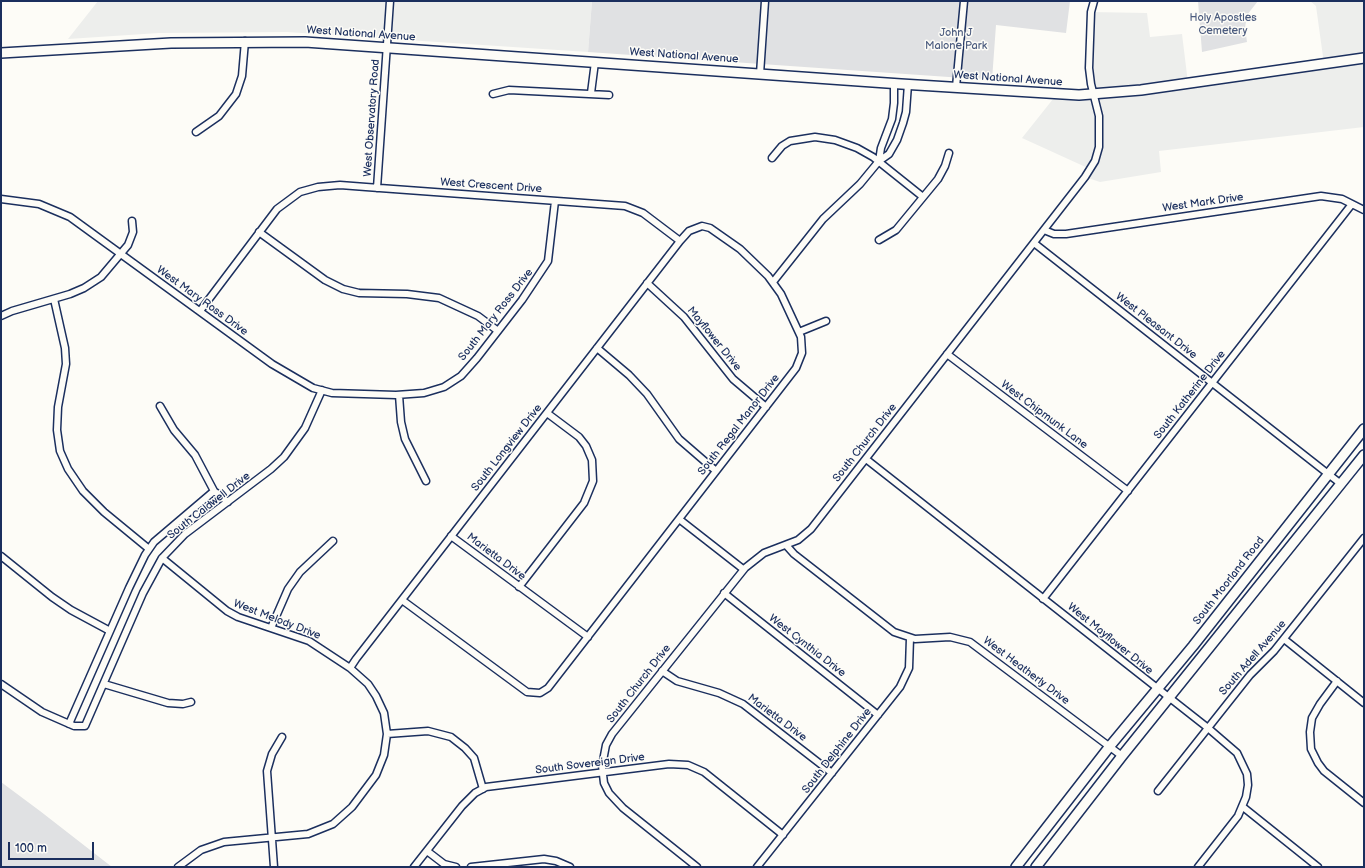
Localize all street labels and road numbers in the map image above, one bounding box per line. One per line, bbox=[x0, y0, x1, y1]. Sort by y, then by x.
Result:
street label: West National Avenue bbox=[306, 24, 416, 44]
street label: West National Avenue bbox=[629, 46, 739, 66]
street label: West Observatory Road bbox=[361, 59, 383, 177]
street label: West National Avenue bbox=[953, 69, 1063, 89]
street label: West Crescent Drive bbox=[440, 176, 542, 196]
street label: West Mark Drive bbox=[1162, 191, 1244, 215]
street label: West Mary Ross Drive bbox=[154, 263, 250, 339]
street label: South Mary Ross Drive bbox=[456, 266, 536, 364]
street label: West Pleasant Drive bbox=[1113, 290, 1199, 362]
street label: Mayflower Drive bbox=[684, 304, 744, 374]
street label: South Katherine Drive bbox=[1151, 348, 1229, 442]
street label: South Regal Manor Drive bbox=[695, 372, 783, 478]
street label: West Chipmunk Lane bbox=[998, 378, 1090, 452]
street label: South Church Drive bbox=[830, 401, 900, 485]
street label: South Longview Drive bbox=[469, 402, 545, 494]
street label: South Caldwell Drive bbox=[165, 470, 253, 542]
street label: Marietta Drive bbox=[464, 531, 528, 583]
street label: South Moorland Road bbox=[1191, 534, 1267, 628]
street label: West Melody Drive bbox=[231, 597, 323, 643]
street label: West Mayflower Drive bbox=[1065, 600, 1155, 678]
street label: West Cynthia Drive bbox=[766, 612, 848, 680]
street label: South Adell Avenue bbox=[1217, 618, 1289, 698]
street label: West Heatherly Drive bbox=[980, 634, 1072, 708]
street label: South Church Drive bbox=[604, 642, 674, 726]
street label: Marietta Drive bbox=[745, 692, 809, 744]
street label: South Delphine Drive bbox=[800, 706, 874, 796]
street label: South Sovereign Drive bbox=[535, 751, 645, 777]

